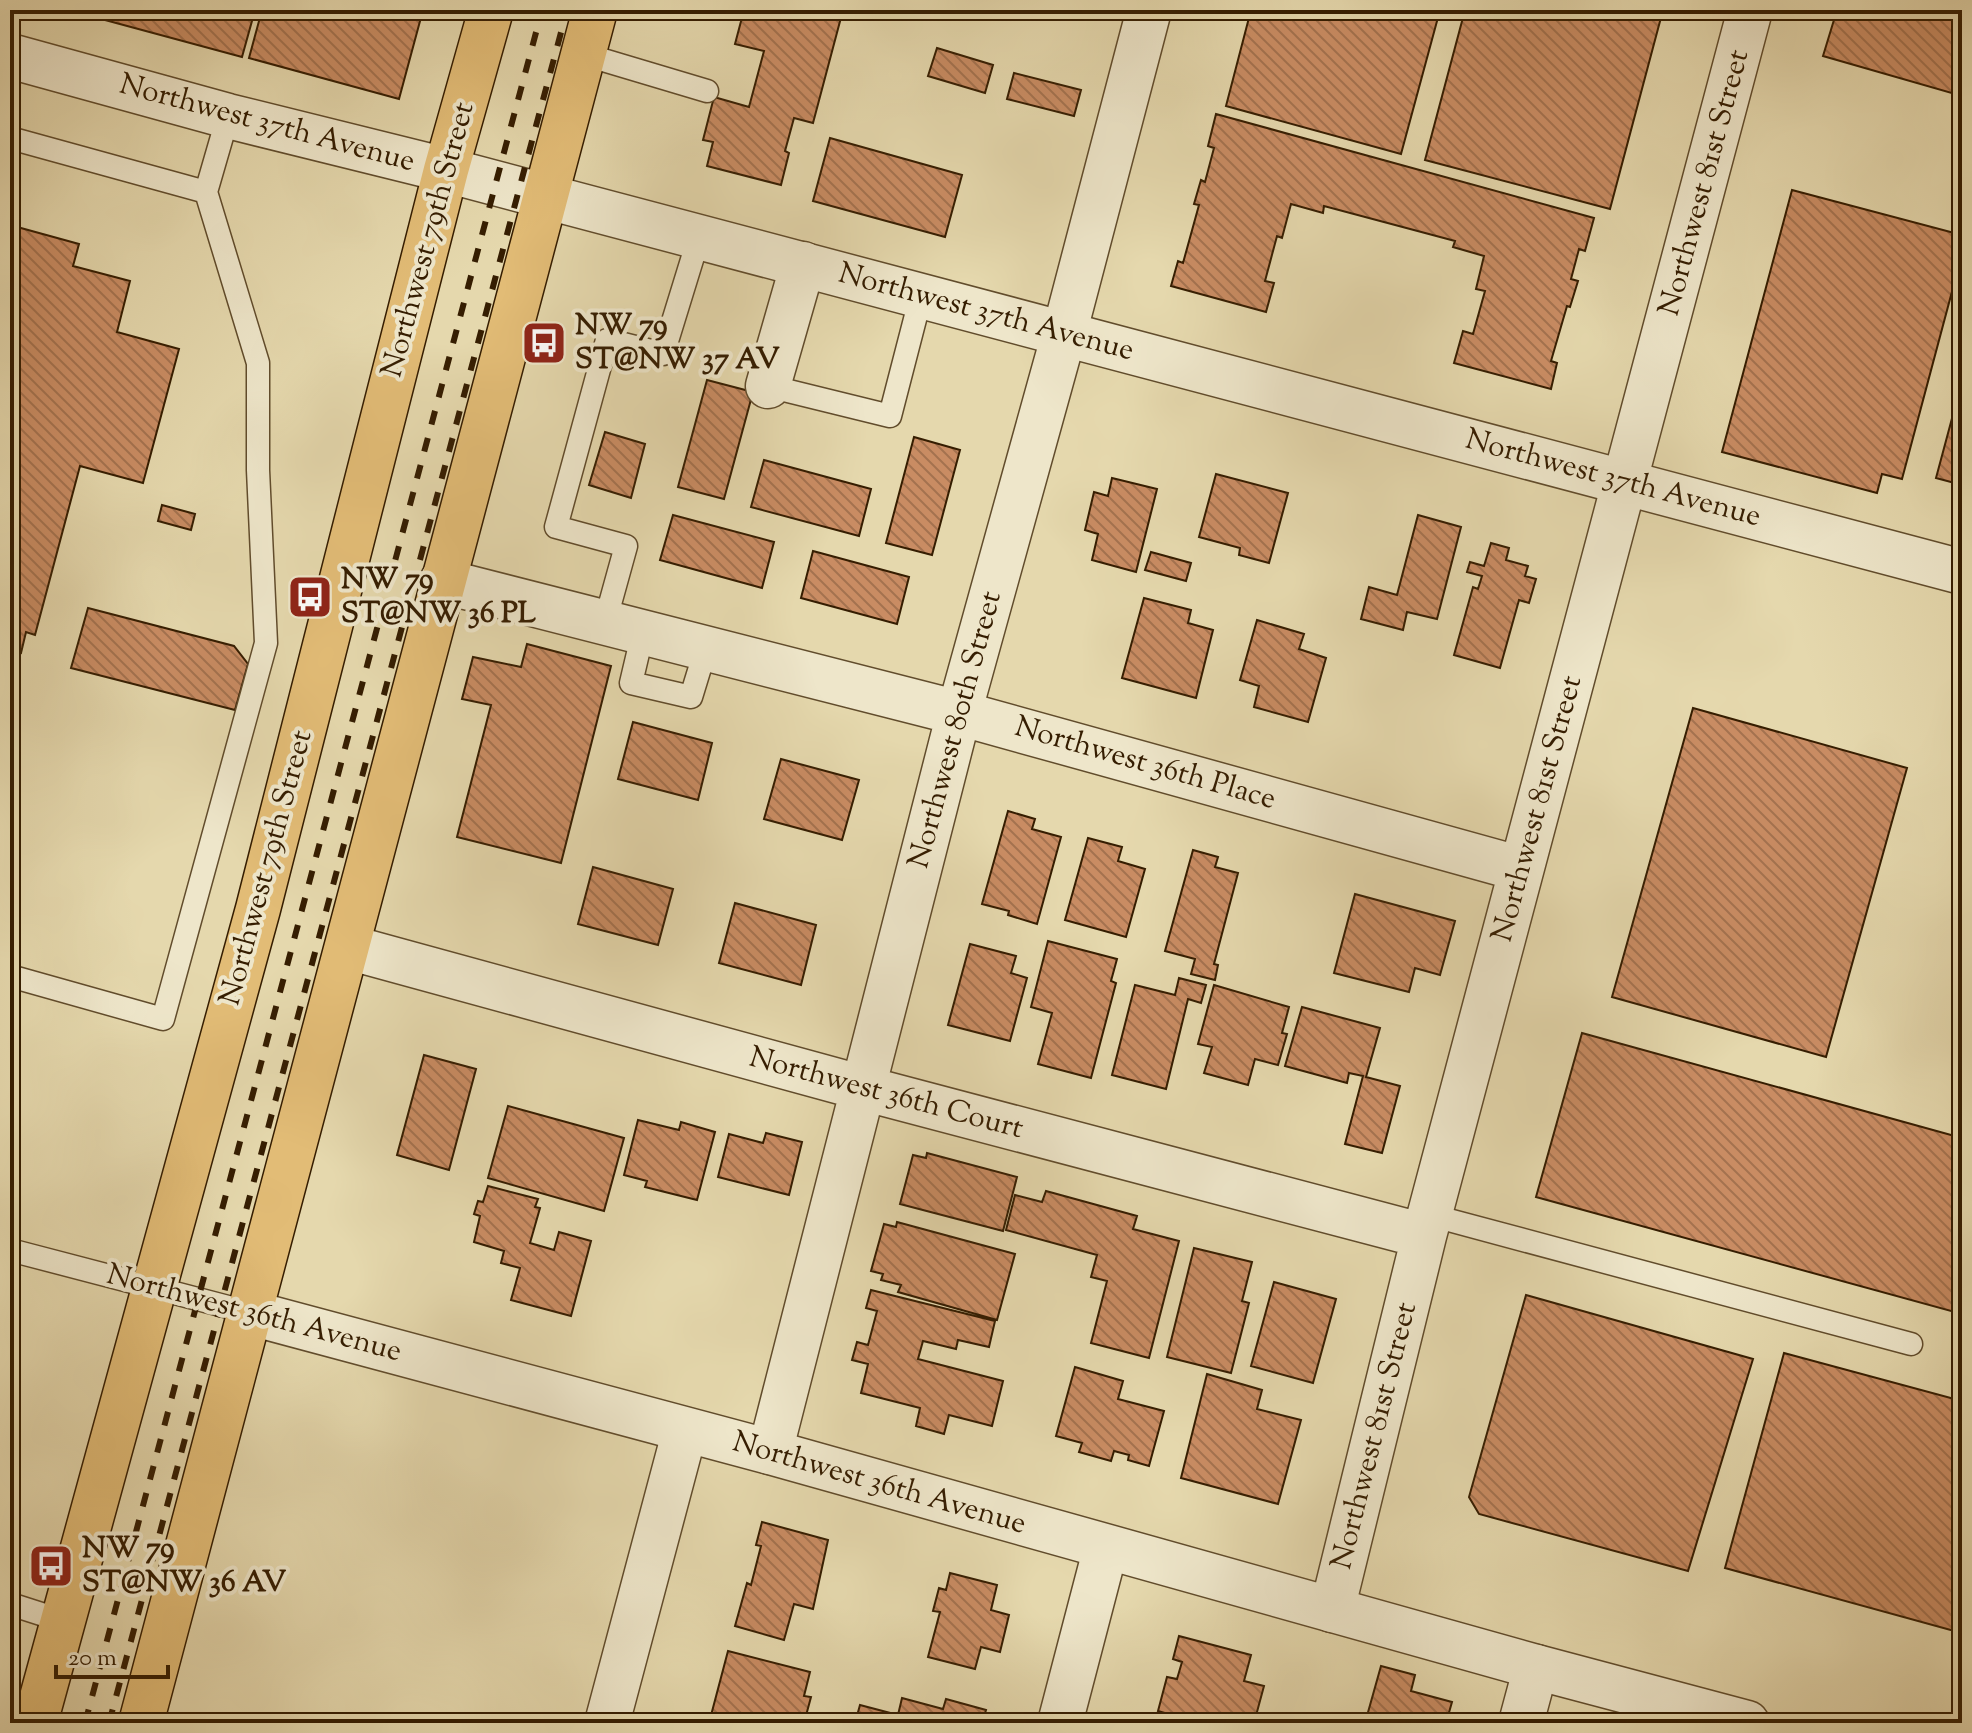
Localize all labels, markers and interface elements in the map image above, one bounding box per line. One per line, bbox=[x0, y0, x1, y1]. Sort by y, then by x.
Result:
street label: Northwest 81st Street bbox=[1649, 45, 1761, 321]
street label: Northwest 37th Avenue bbox=[114, 64, 420, 184]
street label: Northwest 79th Street bbox=[372, 98, 486, 382]
street label: Northwest 37th Avenue bbox=[833, 253, 1139, 373]
place label: NW 79 ST@NW 37 AV bbox=[575, 305, 780, 382]
bus stop icon: NW 79 ST@NW 37 AV bbox=[520, 319, 568, 367]
street label: Northwest 37th Avenue bbox=[1460, 419, 1766, 539]
place label: NW 79 ST@NW 36 PL bbox=[341, 559, 536, 636]
bus stop icon: NW 79 ST@NW 36 PL bbox=[286, 573, 334, 621]
street label: Northwest 80th Street bbox=[898, 587, 1014, 873]
street label: Northwest 81st Street bbox=[1482, 671, 1594, 947]
street label: Northwest 36th Place bbox=[1009, 706, 1281, 822]
street label: Northwest 79th Street bbox=[210, 726, 324, 1010]
street label: Northwest 36th Court bbox=[744, 1037, 1028, 1151]
street label: Northwest 36th Avenue bbox=[102, 1254, 406, 1374]
street label: Northwest 81st Street bbox=[1321, 1298, 1429, 1574]
street label: Northwest 36th Avenue bbox=[727, 1421, 1031, 1547]
place label: NW 79 ST@NW 36 AV bbox=[82, 1528, 287, 1605]
bus stop icon: NW 79 ST@NW 36 AV bbox=[27, 1542, 75, 1590]
scale bar bbox=[56, 1629, 168, 1679]
text: 20 m bbox=[68, 1642, 117, 1676]

